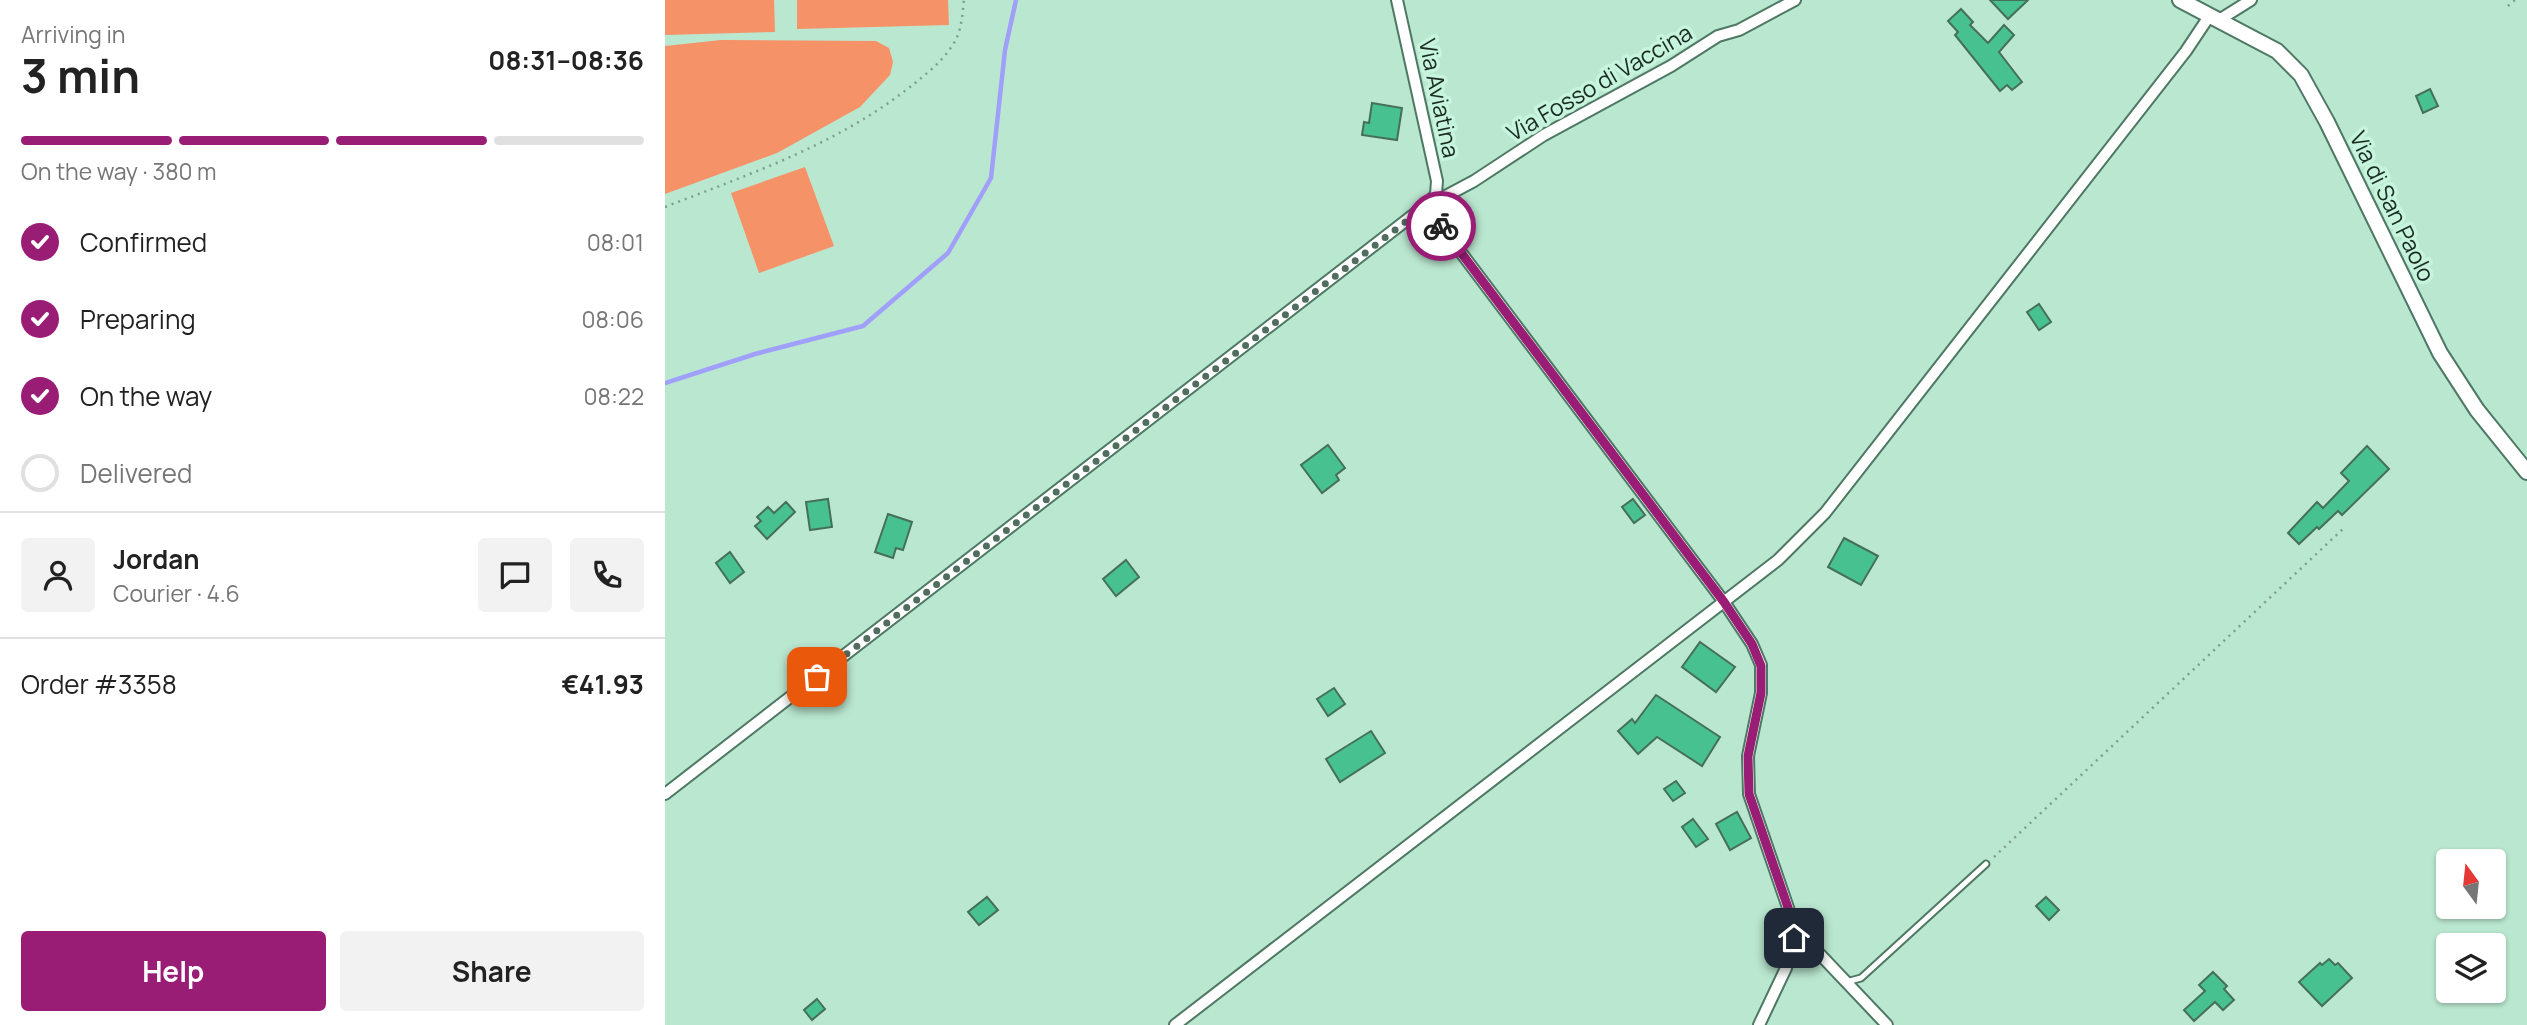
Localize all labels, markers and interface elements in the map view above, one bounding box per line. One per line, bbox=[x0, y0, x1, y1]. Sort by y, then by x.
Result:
street label: Via Fosso di Vaccina bbox=[1500, 16, 1698, 148]
text: Arriving in bbox=[21, 18, 126, 50]
street label: Via Aviatina bbox=[1412, 36, 1468, 160]
text: 08:31–08:36 bbox=[488, 42, 644, 78]
text: 3 min bbox=[21, 44, 140, 107]
street label: Via di San Paolo bbox=[2343, 125, 2443, 287]
text: On the way · 380 m bbox=[21, 155, 217, 187]
courier bbox=[1406, 191, 1476, 261]
icon: bike bbox=[1422, 207, 1460, 245]
icon: check bbox=[21, 223, 59, 261]
text: Confirmed bbox=[80, 224, 207, 260]
text: 08:01 bbox=[587, 226, 644, 258]
icon: check bbox=[21, 300, 59, 338]
text: Preparing bbox=[80, 301, 196, 337]
text: 08:06 bbox=[581, 303, 644, 335]
icon: check bbox=[21, 377, 59, 415]
text: On the way bbox=[80, 378, 212, 414]
text: 08:22 bbox=[584, 380, 644, 412]
text: Delivered bbox=[80, 455, 192, 491]
button: person bbox=[21, 538, 95, 612]
button: chat bbox=[478, 538, 552, 612]
button: phone bbox=[570, 538, 644, 612]
text: Jordan bbox=[113, 541, 199, 577]
text: Courier · 4.6 bbox=[113, 577, 240, 609]
pin bbox=[787, 647, 847, 707]
icon: bag bbox=[798, 658, 836, 696]
text: Order #3358 bbox=[21, 666, 177, 702]
text: €41.93 bbox=[561, 666, 644, 702]
north arrow bbox=[2436, 849, 2506, 919]
map controls bbox=[2436, 849, 2506, 1003]
pin bbox=[1764, 908, 1824, 968]
icon: home bbox=[1775, 919, 1813, 957]
button: Help bbox=[21, 931, 326, 1011]
button: Share bbox=[340, 931, 644, 1011]
button: layers bbox=[2436, 933, 2506, 1003]

